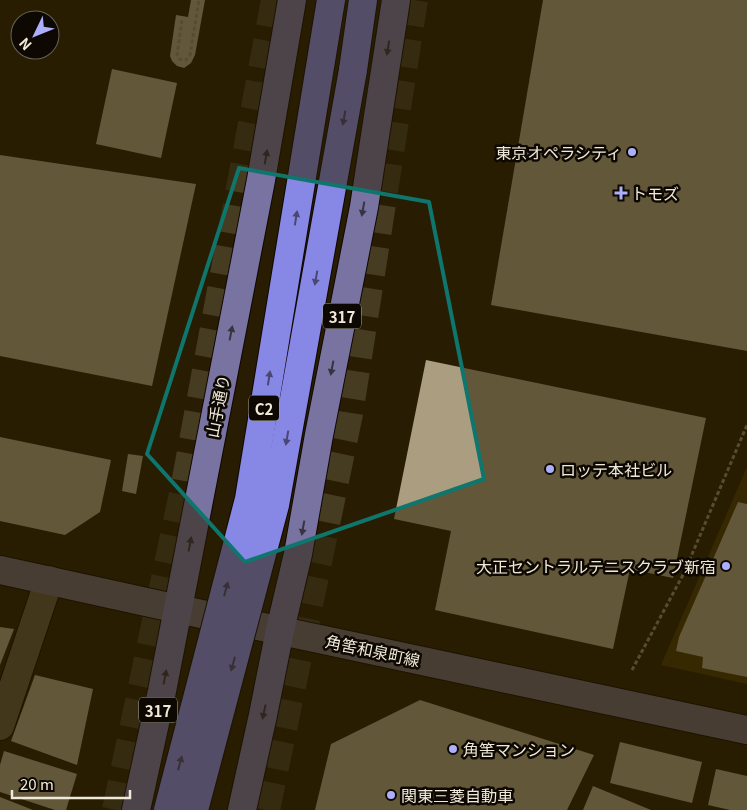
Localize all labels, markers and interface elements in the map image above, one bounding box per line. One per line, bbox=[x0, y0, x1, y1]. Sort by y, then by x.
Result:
north arrow bbox=[10, 10, 60, 60]
text: N bbox=[14, 34, 36, 55]
one-way arrow bbox=[384, 41, 392, 57]
one-way arrow bbox=[340, 111, 348, 127]
place label: 東京オペラシティ bbox=[495, 140, 622, 164]
marker: 東京オペラシティ bbox=[626, 146, 638, 158]
one-way arrow bbox=[262, 148, 270, 164]
place label: トモズ bbox=[631, 181, 679, 205]
marker: トモズ bbox=[615, 187, 627, 199]
one-way arrow bbox=[359, 201, 367, 217]
one-way arrow bbox=[292, 210, 300, 226]
one-way arrow bbox=[311, 271, 319, 287]
road number: 317 bbox=[323, 304, 361, 328]
one-way arrow bbox=[228, 325, 236, 341]
one-way arrow bbox=[328, 361, 336, 376]
one-way arrow bbox=[266, 370, 274, 386]
street label: 山手通り bbox=[199, 372, 235, 440]
road number: C2 bbox=[249, 396, 279, 420]
one-way arrow bbox=[283, 431, 291, 447]
place label: ロッテ本社ビル bbox=[560, 457, 672, 481]
marker: ロッテ本社ビル bbox=[544, 463, 556, 475]
one-way arrow bbox=[298, 520, 306, 536]
one-way arrow bbox=[186, 537, 194, 552]
place label: 大正セントラルテニスクラブ新宿 bbox=[476, 554, 716, 578]
marker: 大正セントラルテニスクラブ新宿 bbox=[720, 560, 732, 572]
one-way arrow bbox=[222, 581, 230, 596]
street label: 角筈和泉町線 bbox=[324, 628, 422, 672]
one-way arrow bbox=[229, 657, 237, 672]
one-way arrow bbox=[161, 668, 169, 684]
road number: 317 bbox=[139, 698, 177, 722]
one-way arrow bbox=[260, 705, 268, 720]
place label: 角筈マンション bbox=[463, 737, 575, 761]
marker: 角筈マンション bbox=[447, 743, 459, 755]
one-way arrow bbox=[176, 755, 184, 770]
scale bar bbox=[12, 768, 130, 800]
text: 20 m bbox=[20, 773, 54, 794]
place label: 関東三菱自動車 bbox=[401, 783, 513, 807]
marker: 関東三菱自動車 bbox=[385, 789, 397, 801]

